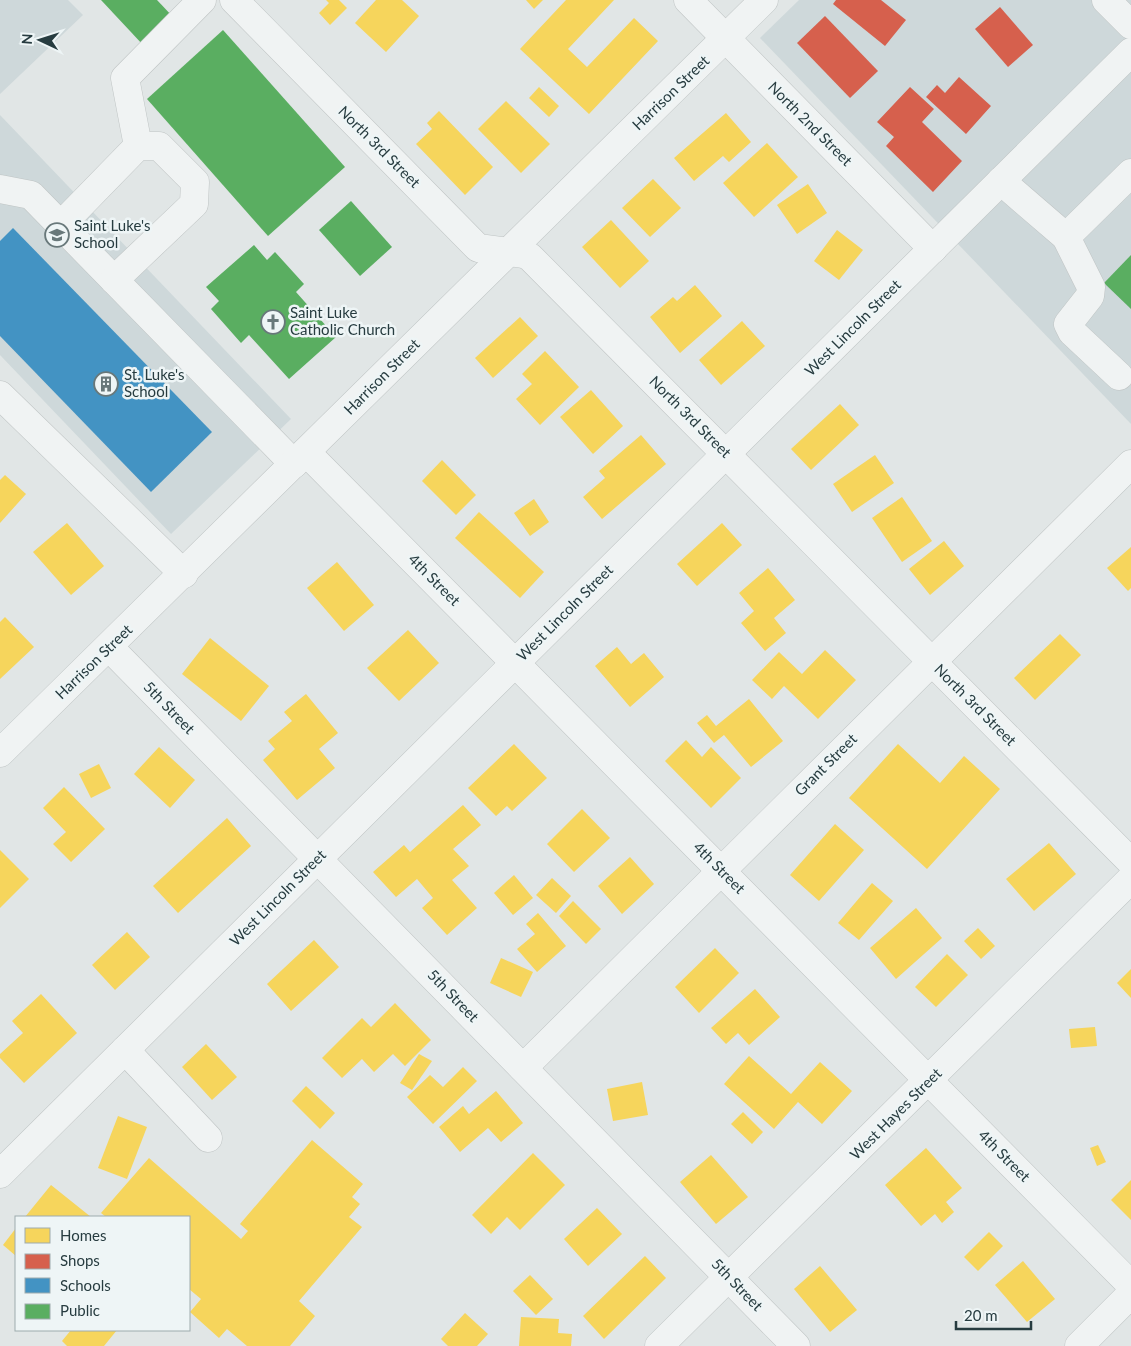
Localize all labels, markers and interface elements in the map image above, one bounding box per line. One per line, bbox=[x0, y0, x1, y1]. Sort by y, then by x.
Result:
north arrow bbox=[15, 15, 65, 65]
text: N bbox=[18, 33, 35, 45]
street label: Harrison Street bbox=[628, 51, 713, 133]
street label: North 2nd Street bbox=[765, 77, 857, 170]
street label: North 3rd Street bbox=[335, 102, 425, 191]
place label: Saint Luke's School bbox=[74, 216, 150, 251]
school or university icon: Saint Luke's School bbox=[44, 222, 70, 248]
street label: West Lincoln Street bbox=[800, 275, 905, 379]
place label: Saint Luke Catholic Church bbox=[290, 303, 395, 338]
church icon: Saint Luke Catholic Church bbox=[260, 309, 286, 335]
street label: Harrison Street bbox=[340, 334, 423, 418]
place label: St. Luke's School bbox=[124, 365, 184, 400]
building icon: St. Luke's School bbox=[93, 371, 119, 397]
street label: North 3rd Street bbox=[646, 372, 736, 461]
street label: 4th Street bbox=[405, 550, 465, 609]
street label: West Lincoln Street bbox=[512, 560, 617, 664]
street label: Harrison Street bbox=[51, 620, 136, 702]
street label: North 3rd Street bbox=[931, 660, 1021, 749]
street label: 5th Street bbox=[140, 677, 199, 738]
street label: Grant Street bbox=[790, 729, 861, 799]
street label: 4th Street bbox=[690, 838, 750, 897]
street label: West Lincoln Street bbox=[225, 845, 330, 949]
street label: 5th Street bbox=[424, 965, 483, 1026]
street label: West Hayes Street bbox=[846, 1063, 945, 1163]
street label: 4th Street bbox=[975, 1126, 1035, 1185]
legend bbox=[15, 1216, 190, 1331]
text: Homes bbox=[60, 1226, 106, 1244]
text: Shops bbox=[60, 1251, 100, 1269]
street label: 5th Street bbox=[708, 1254, 767, 1315]
text: Schools bbox=[60, 1276, 111, 1294]
scale bar bbox=[956, 1298, 1031, 1330]
text: Public bbox=[60, 1301, 100, 1319]
text: 20 m bbox=[964, 1306, 998, 1324]

